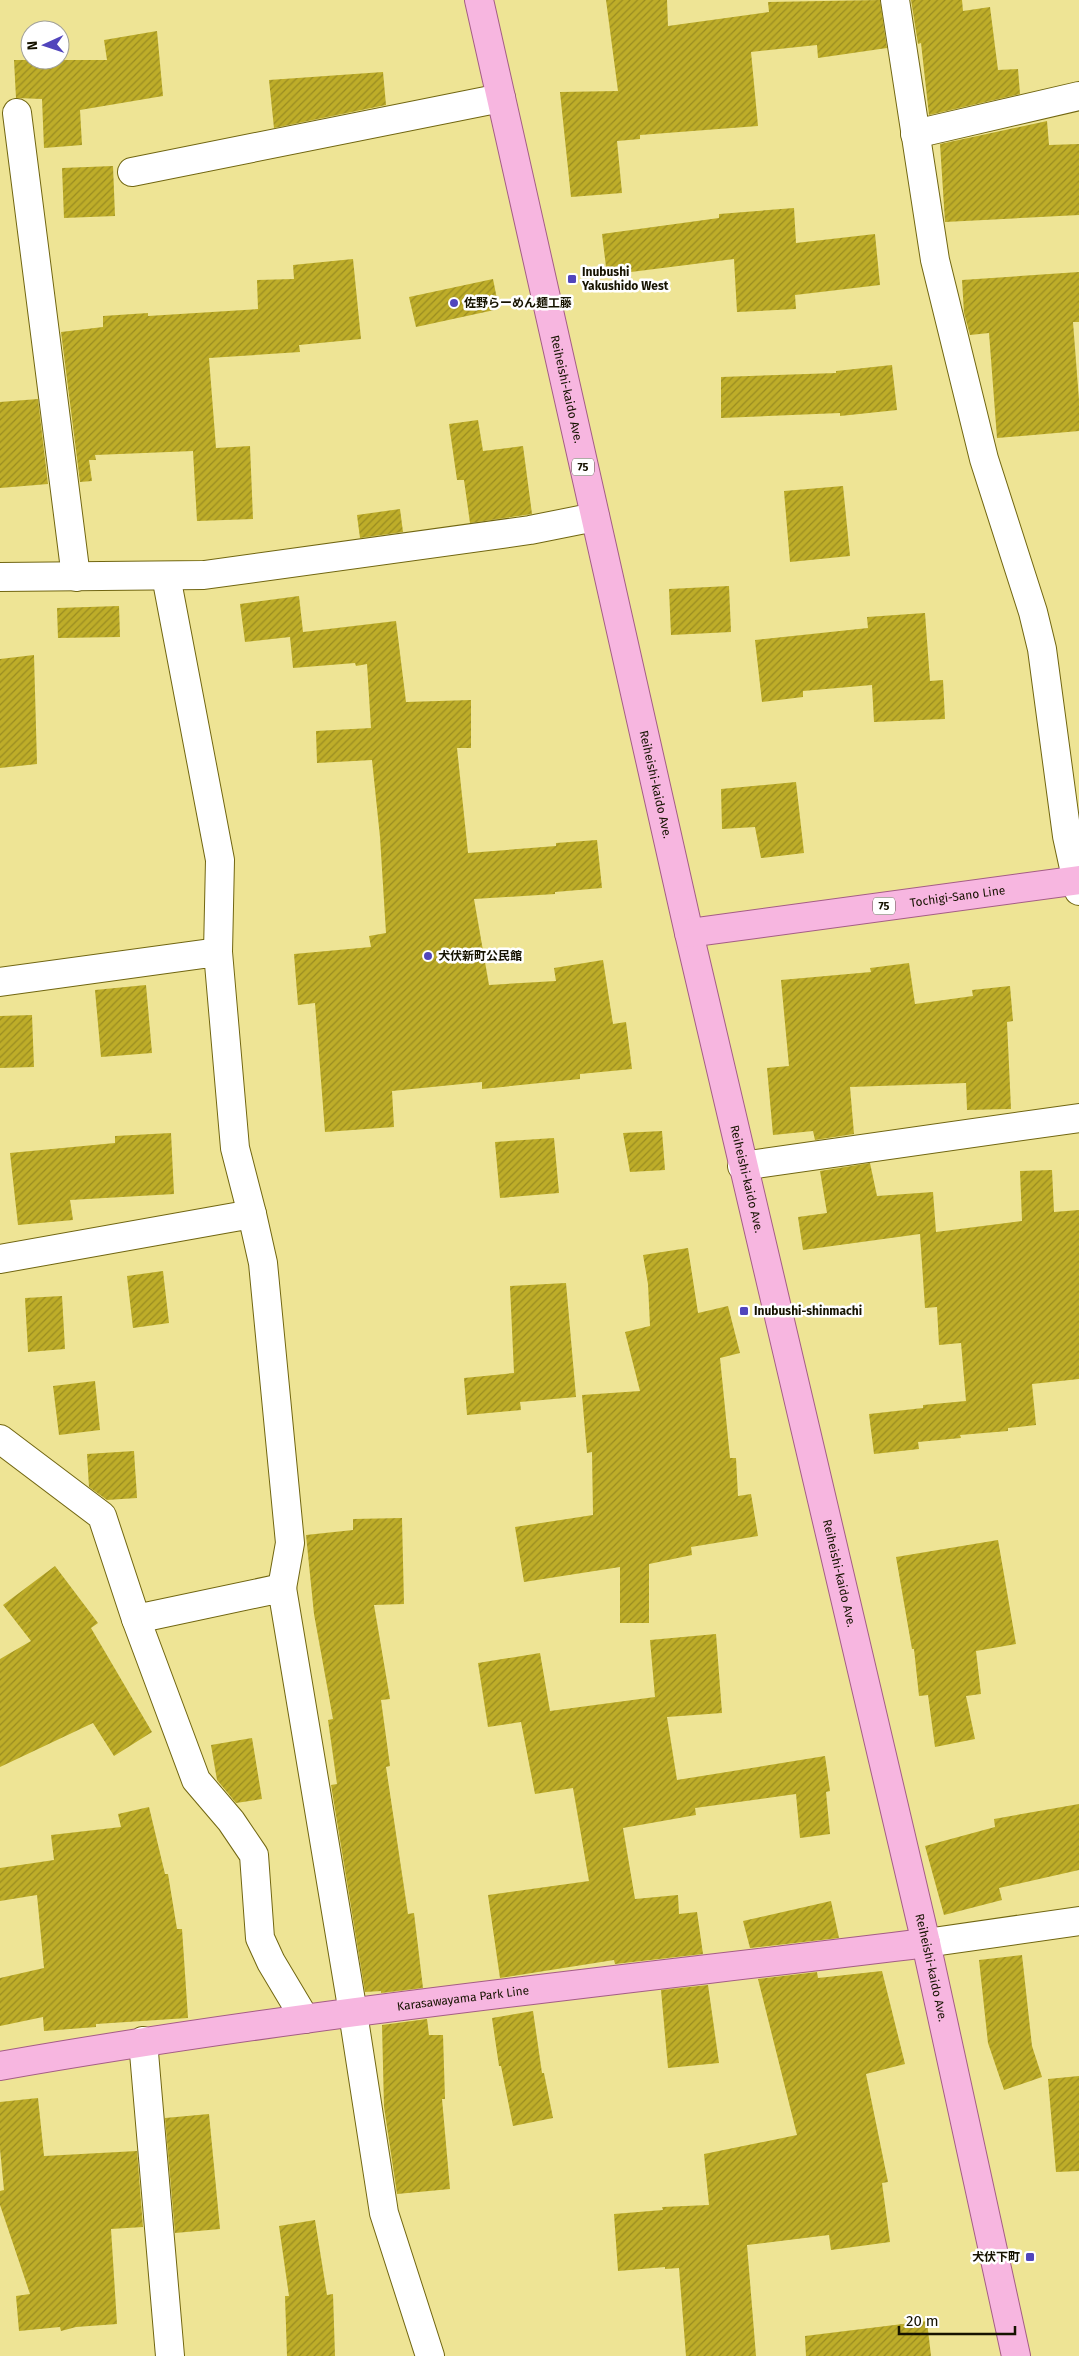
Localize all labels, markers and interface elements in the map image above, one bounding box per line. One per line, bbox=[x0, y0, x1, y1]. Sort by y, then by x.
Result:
north arrow bbox=[20, 20, 70, 70]
text: N bbox=[24, 41, 41, 51]
place label: Inubushi Yakushido West bbox=[581, 265, 669, 293]
marker: Inubushi Yakushido West bbox=[566, 273, 578, 285]
place label: 佐野らーめん麺工藤 bbox=[464, 296, 572, 310]
marker: 佐野らーめん麺工藤 bbox=[448, 297, 460, 309]
street label: Reiheishi-kaido Ave. bbox=[548, 334, 586, 445]
road number: 75 bbox=[572, 458, 594, 476]
street label: Reiheishi-kaido Ave. bbox=[637, 729, 675, 840]
street label: Tochigi-Sano Line bbox=[909, 883, 1006, 910]
road number: 75 bbox=[873, 898, 895, 914]
place label: 犬伏新町公民館 bbox=[438, 949, 522, 963]
marker: 犬伏新町公民館 bbox=[422, 950, 434, 962]
street label: Reiheishi-kaido Ave. bbox=[727, 1124, 766, 1234]
place label: Inubushi-shinmachi bbox=[754, 1304, 862, 1318]
marker: Inubushi-shinmachi bbox=[738, 1305, 750, 1317]
street label: Reiheishi-kaido Ave. bbox=[820, 1518, 859, 1629]
street label: Reiheishi-kaido Ave. bbox=[912, 1912, 950, 2023]
street label: Karasawayama Park Line bbox=[396, 1983, 530, 2014]
place label: 犬伏下町 bbox=[972, 2250, 1020, 2264]
marker: 犬伏下町 bbox=[1024, 2251, 1036, 2263]
scale bar bbox=[899, 2304, 1015, 2336]
text: 20 m bbox=[906, 2312, 939, 2330]

